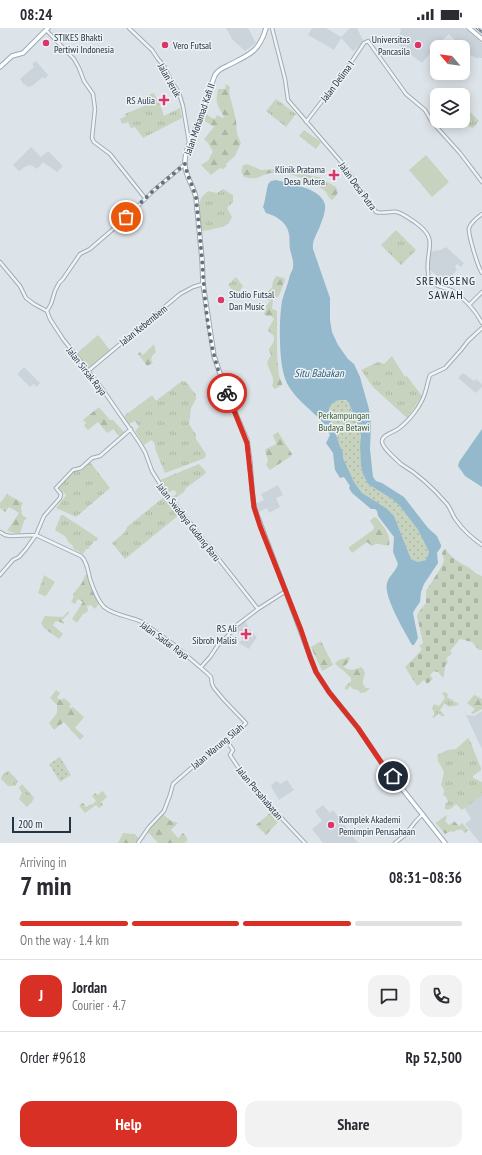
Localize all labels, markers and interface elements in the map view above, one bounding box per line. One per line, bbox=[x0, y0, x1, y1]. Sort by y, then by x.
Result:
text: 08:24 bbox=[20, 5, 52, 24]
place label: STIKES Bhakti Pertiwi Indonesia bbox=[54, 31, 114, 56]
place label: Universitas Pancasila bbox=[372, 33, 411, 58]
marker: STIKES Bhakti Pertiwi Indonesia bbox=[41, 38, 51, 48]
place label: Vero Futsal bbox=[172, 39, 212, 52]
marker: Vero Futsal bbox=[160, 40, 170, 50]
marker: Universitas Pancasila bbox=[413, 40, 423, 50]
north arrow bbox=[430, 40, 470, 80]
map controls bbox=[430, 40, 470, 128]
street label: Jalan Delima I bbox=[317, 58, 357, 105]
street label: Jalan Jeruk bbox=[154, 60, 184, 100]
street label: Jalan Mohamad Kafi II bbox=[181, 82, 218, 158]
button: layers bbox=[430, 88, 470, 128]
place label: RS Aulia bbox=[127, 94, 155, 107]
marker: RS Aulia bbox=[158, 94, 170, 106]
street label: Jalan Desa Putra bbox=[335, 159, 379, 213]
place label: Klinik Pratama Desa Putera bbox=[275, 163, 325, 188]
marker: Klinik Pratama Desa Putera bbox=[328, 169, 340, 181]
pin bbox=[109, 200, 143, 234]
icon: bag bbox=[115, 206, 137, 228]
district label: SRENGSENG SAWAH bbox=[416, 273, 476, 302]
place label: Studio Futsal Dan Music bbox=[229, 288, 275, 313]
marker: Studio Futsal Dan Music bbox=[216, 295, 226, 305]
street label: Jalan Kebembem bbox=[116, 302, 170, 349]
street label: Jalan Sirsak Raya bbox=[63, 344, 110, 398]
water label: Situ Babakan bbox=[294, 366, 345, 380]
courier bbox=[207, 373, 247, 413]
icon: bike bbox=[216, 382, 238, 404]
park label: Perkampungan Budaya Betawi bbox=[318, 409, 370, 434]
street label: Jalan Swadaya Gudang Baru bbox=[153, 480, 223, 564]
street label: Jalan Sadar Raya bbox=[137, 618, 192, 662]
place label: RS Ali Sibroh Malisi bbox=[192, 622, 237, 647]
marker: RS Ali Sibroh Malisi bbox=[240, 628, 252, 640]
street label: Jalan Warung Silah bbox=[188, 721, 246, 773]
pin bbox=[376, 759, 410, 793]
street label: Jalan Persahabatan bbox=[233, 763, 286, 823]
icon: home bbox=[382, 765, 404, 787]
place label: Komplek Akademi Pemimpin Perusahaan bbox=[339, 813, 415, 838]
scale bar bbox=[12, 815, 71, 834]
text: 200 m bbox=[18, 817, 42, 831]
marker: Komplek Akademi Pemimpin Perusahaan bbox=[326, 820, 336, 830]
text: Arriving in bbox=[20, 854, 67, 871]
text: 08:31–08:36 bbox=[389, 868, 462, 887]
text: 7 min bbox=[20, 869, 71, 902]
text: On the way · 1.4 km bbox=[20, 932, 109, 949]
button: chat bbox=[368, 975, 410, 1017]
button: phone bbox=[420, 975, 462, 1017]
text: Jordan bbox=[72, 978, 107, 997]
text: J bbox=[39, 986, 43, 1005]
text: Courier · 4.7 bbox=[72, 997, 126, 1014]
text: Order #9618 bbox=[20, 1048, 86, 1067]
text: Rp 52,500 bbox=[406, 1048, 462, 1067]
button: Help bbox=[20, 1101, 237, 1147]
button: Share bbox=[245, 1101, 462, 1147]

